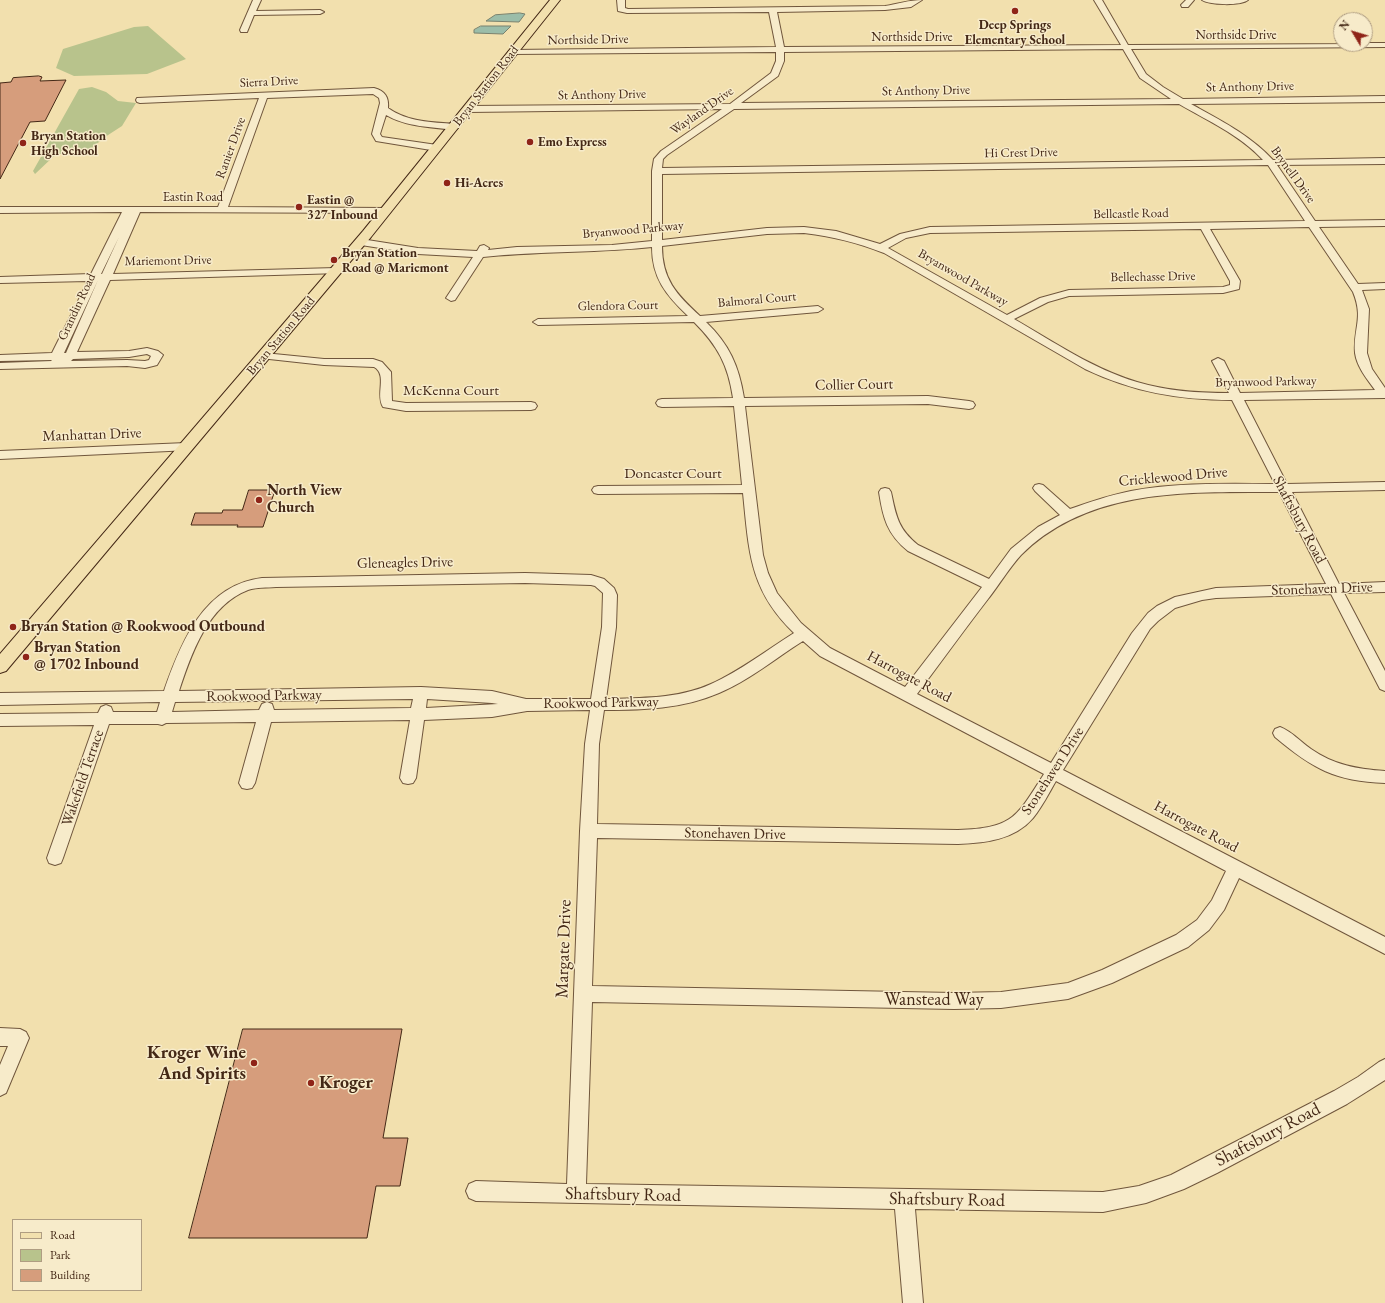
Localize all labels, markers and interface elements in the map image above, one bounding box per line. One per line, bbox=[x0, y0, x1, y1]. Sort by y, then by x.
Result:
marker: Deep Springs Elementary School bbox=[1010, 6, 1020, 16]
north arrow bbox=[1333, 12, 1373, 52]
place label: Deep Springs Elementary School bbox=[965, 17, 1065, 48]
text: N bbox=[1336, 17, 1353, 33]
street label: Northside Drive bbox=[1195, 27, 1277, 43]
street label: Northside Drive bbox=[871, 29, 953, 45]
street label: Northside Drive bbox=[547, 31, 629, 49]
street label: Bryan Station Road bbox=[450, 43, 522, 129]
street label: Sierra Drive bbox=[239, 73, 299, 91]
street label: St Anthony Drive bbox=[1206, 78, 1294, 96]
street label: St Anthony Drive bbox=[882, 82, 970, 100]
street label: Wayland Drive bbox=[667, 84, 737, 138]
street label: St Anthony Drive bbox=[558, 86, 646, 104]
street label: Ranier Drive bbox=[213, 115, 249, 181]
place label: Bryan Station High School bbox=[31, 128, 106, 159]
place label: Emo Express bbox=[538, 134, 607, 150]
marker: Emo Express bbox=[525, 137, 535, 147]
marker: Bryan Station High School bbox=[18, 138, 28, 148]
street label: Brynell Drive bbox=[1267, 144, 1319, 206]
street label: Hi Crest Drive bbox=[984, 145, 1058, 161]
place label: Hi-Acres bbox=[455, 175, 503, 191]
marker: Hi-Acres bbox=[442, 178, 452, 188]
street label: Eastin Road bbox=[163, 189, 223, 205]
place label: Eastin @ 327 Inbound bbox=[307, 192, 378, 223]
marker: Eastin @ 327 Inbound bbox=[294, 202, 304, 212]
street label: Bellcastle Road bbox=[1093, 206, 1169, 222]
street label: Bryanwood Parkway bbox=[582, 218, 684, 242]
place label: Bryan Station Road @ Mariemont bbox=[342, 245, 449, 276]
street label: Bryanwood Parkway bbox=[915, 246, 1011, 310]
street label: Mariemont Drive bbox=[124, 252, 212, 270]
marker: Bryan Station Road @ Mariemont bbox=[329, 255, 339, 265]
street label: Bellechasse Drive bbox=[1110, 268, 1196, 286]
street label: Grandin Road bbox=[55, 271, 99, 343]
street label: Balmoral Court bbox=[717, 289, 797, 311]
street label: Bryan Station Road bbox=[244, 294, 318, 378]
street label: Glendora Court bbox=[578, 297, 658, 315]
street label: Bryanwood Parkway bbox=[1215, 373, 1317, 391]
street label: Collier Court bbox=[815, 375, 893, 395]
street label: McKenna Court bbox=[403, 382, 499, 400]
street label: Manhattan Drive bbox=[42, 424, 142, 446]
street label: Cricklewood Drive bbox=[1118, 463, 1228, 491]
street label: Doncaster Court bbox=[624, 465, 722, 483]
street label: Shaftsbury Road bbox=[1268, 473, 1330, 567]
place label: North View Church bbox=[267, 482, 342, 517]
marker: North View Church bbox=[254, 495, 264, 505]
street label: Gleneagles Drive bbox=[357, 553, 453, 573]
street label: Stonehaven Drive bbox=[1271, 578, 1373, 600]
place label: Bryan Station @ Rookwood Outbound bbox=[21, 618, 265, 636]
marker: Bryan Station @ Rookwood Outbound bbox=[8, 622, 18, 632]
place label: Bryan Station @ 1702 Inbound bbox=[34, 639, 139, 674]
street label: Harrogate Road bbox=[864, 647, 954, 707]
marker: Bryan Station @ 1702 Inbound bbox=[21, 652, 31, 662]
street label: Rookwood Parkway bbox=[206, 686, 322, 706]
street label: Rookwood Parkway bbox=[543, 693, 659, 713]
street label: Stonehaven Drive bbox=[1018, 724, 1088, 818]
street label: Wakefield Terrace bbox=[58, 727, 108, 829]
street label: Harrogate Road bbox=[1151, 797, 1241, 857]
street label: Stonehaven Drive bbox=[684, 824, 786, 844]
street label: Margate Drive bbox=[551, 899, 577, 999]
street label: Wanstead Way bbox=[884, 989, 984, 1011]
place label: Kroger Wine And Spirits bbox=[147, 1042, 246, 1084]
marker: Kroger Wine And Spirits bbox=[249, 1058, 259, 1068]
place label: Kroger bbox=[319, 1072, 373, 1094]
marker: Kroger bbox=[306, 1078, 316, 1088]
street label: Shaftsbury Road bbox=[1212, 1098, 1324, 1172]
street label: Shaftsbury Road bbox=[565, 1183, 681, 1207]
street label: Shaftsbury Road bbox=[889, 1188, 1005, 1212]
legend bbox=[12, 1219, 142, 1291]
text: Road bbox=[50, 1227, 75, 1243]
text: Park bbox=[50, 1247, 70, 1263]
text: Building bbox=[50, 1267, 90, 1283]

